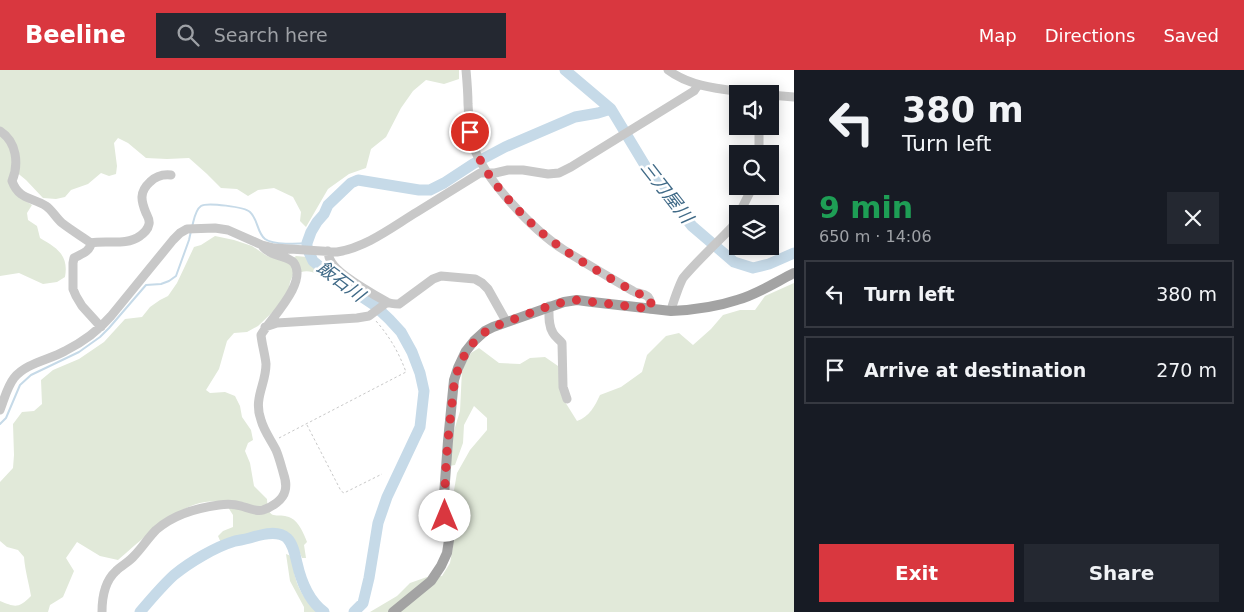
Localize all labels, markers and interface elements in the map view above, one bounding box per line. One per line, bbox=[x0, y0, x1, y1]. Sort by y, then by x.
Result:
search box bbox=[156, 13, 506, 58]
text: Beeline bbox=[25, 21, 126, 49]
icon: search bbox=[174, 21, 202, 49]
text: Search here bbox=[214, 24, 328, 46]
text: Map bbox=[979, 25, 1017, 46]
text: Directions bbox=[1045, 25, 1135, 46]
text: Saved bbox=[1163, 25, 1219, 46]
map controls bbox=[729, 85, 779, 255]
button: sound bbox=[729, 85, 779, 135]
icon: left bbox=[819, 90, 884, 155]
text: 380 m bbox=[902, 90, 1024, 130]
pin bbox=[449, 111, 491, 153]
icon: arrive bbox=[456, 118, 484, 146]
text: Turn left bbox=[902, 131, 991, 156]
button: search bbox=[729, 145, 779, 195]
water label: 三刀屋川 bbox=[637, 157, 699, 228]
text: 9 min bbox=[819, 190, 913, 225]
button: close bbox=[1167, 192, 1219, 244]
button: layers bbox=[729, 205, 779, 255]
text: 650 m · 14:06 bbox=[819, 227, 932, 246]
water label: 飯石川 bbox=[313, 256, 370, 307]
icon: left bbox=[821, 280, 849, 308]
text: Turn left bbox=[864, 283, 955, 305]
text: 380 m bbox=[1156, 283, 1217, 305]
icon: arrive bbox=[821, 356, 849, 384]
text: Arrive at destination bbox=[864, 359, 1086, 381]
text: 270 m bbox=[1156, 359, 1217, 381]
position arrow bbox=[418, 489, 470, 541]
button: Exit bbox=[819, 544, 1014, 602]
button: Share bbox=[1024, 544, 1219, 602]

